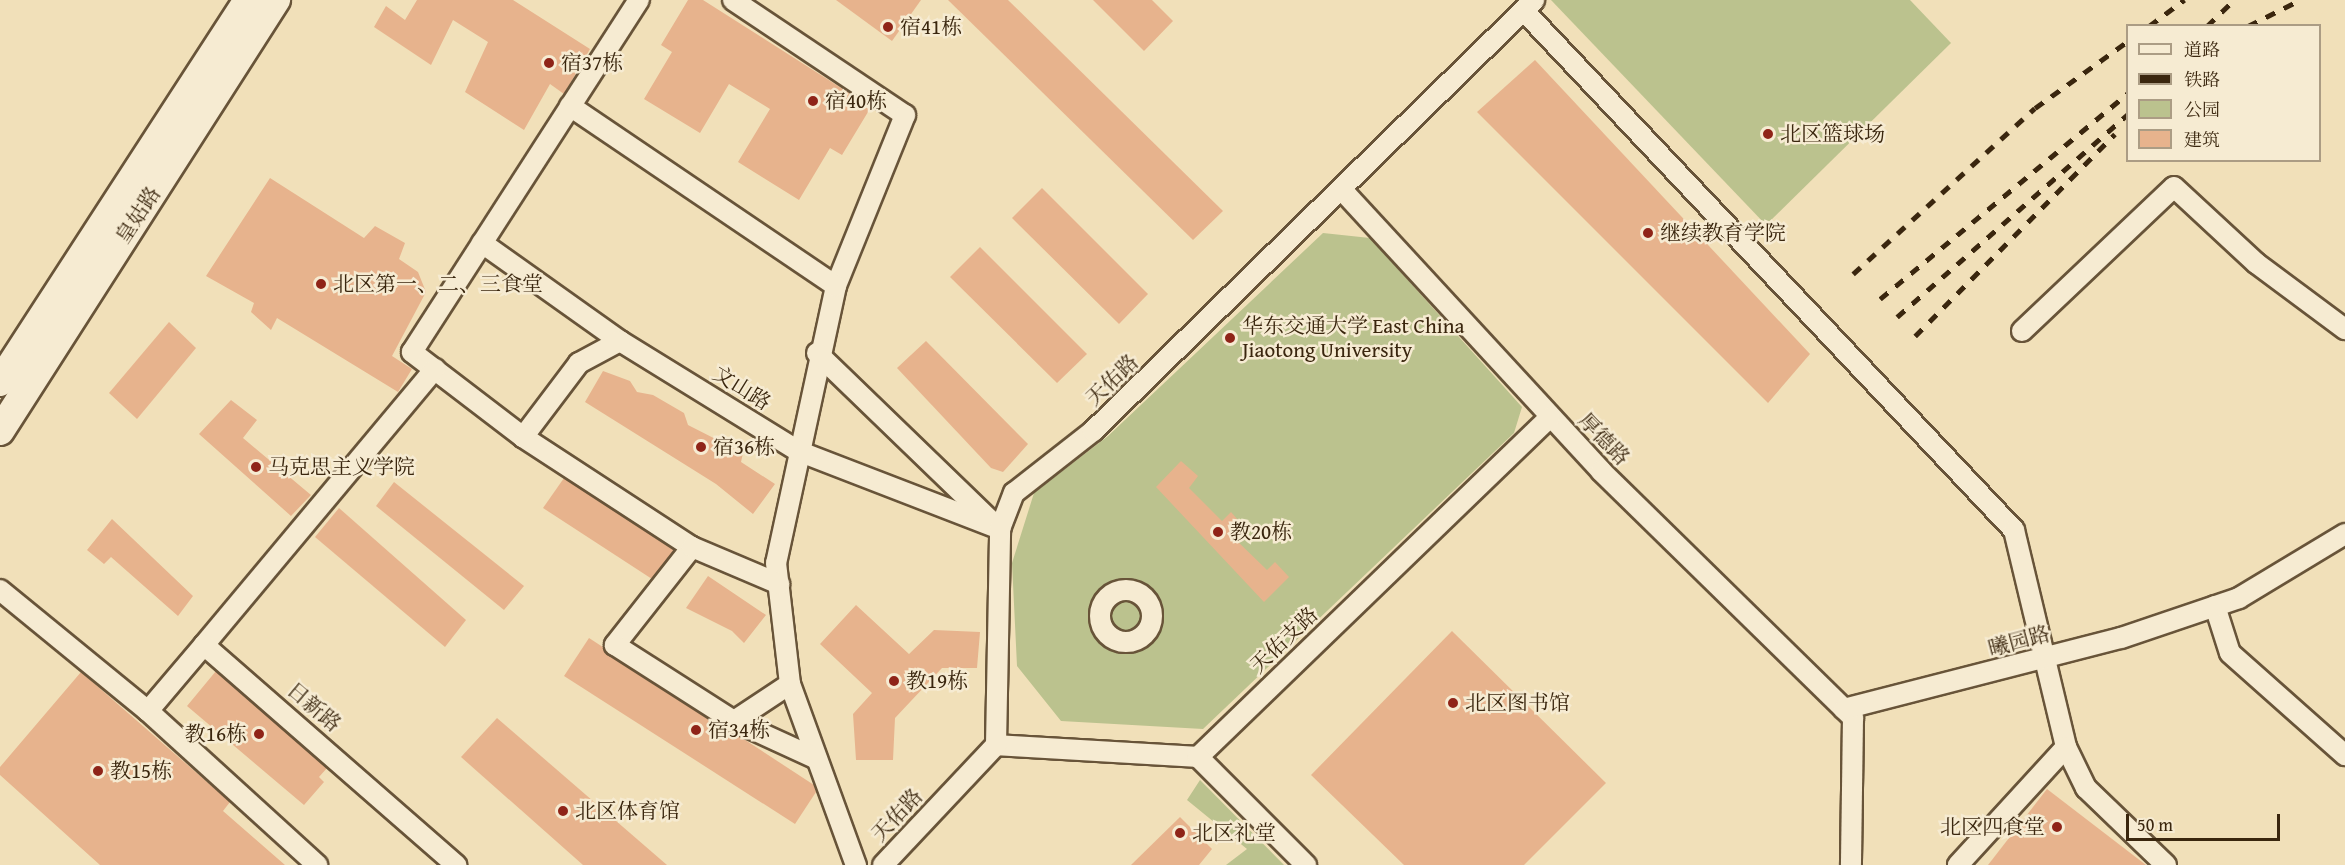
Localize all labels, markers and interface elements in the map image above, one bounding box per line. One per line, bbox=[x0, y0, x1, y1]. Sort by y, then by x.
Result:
place label: 宿41栋 bbox=[900, 14, 962, 40]
marker: 宿41栋 bbox=[881, 20, 895, 34]
legend bbox=[2126, 24, 2321, 162]
text: 道路 bbox=[2184, 36, 2220, 63]
place label: 宿37栋 bbox=[561, 50, 623, 76]
marker: 宿37栋 bbox=[542, 56, 556, 70]
text: 铁路 bbox=[2184, 66, 2220, 93]
place label: 宿40栋 bbox=[825, 88, 887, 114]
marker: 宿40栋 bbox=[806, 94, 820, 108]
text: 公园 bbox=[2184, 96, 2220, 123]
place label: 北区篮球场 bbox=[1780, 121, 1885, 147]
text: 建筑 bbox=[2184, 126, 2220, 153]
marker: 北区篮球场 bbox=[1761, 127, 1775, 141]
street label: 皇姑路 bbox=[110, 182, 166, 248]
place label: 继续教育学院 bbox=[1660, 220, 1786, 246]
marker: 继续教育学院 bbox=[1641, 226, 1655, 240]
place label: 北区第一、二、三食堂 bbox=[333, 271, 543, 297]
marker: 北区第一、二、三食堂 bbox=[314, 277, 328, 291]
place label: 华东交通大学 East China Jiaotong University bbox=[1242, 313, 1464, 363]
marker: 华东交通大学 East China Jiaotong University bbox=[1223, 331, 1237, 345]
street label: 天佑路 bbox=[1081, 349, 1143, 411]
street label: 文山路 bbox=[709, 361, 775, 415]
street label: 厚德路 bbox=[1573, 408, 1635, 470]
place label: 宿36栋 bbox=[713, 434, 775, 460]
marker: 宿36栋 bbox=[694, 440, 708, 454]
place label: 马克思主义学院 bbox=[268, 454, 415, 480]
marker: 马克思主义学院 bbox=[249, 460, 263, 474]
place label: 教20栋 bbox=[1230, 519, 1292, 545]
marker: 教20栋 bbox=[1211, 525, 1225, 539]
street label: 天佑支路 bbox=[1245, 602, 1323, 678]
street label: 曦园路 bbox=[1985, 621, 2053, 661]
place label: 教19栋 bbox=[906, 668, 968, 694]
marker: 教19栋 bbox=[887, 674, 901, 688]
street label: 日新路 bbox=[282, 677, 346, 737]
place label: 北区图书馆 bbox=[1465, 690, 1570, 716]
marker: 北区图书馆 bbox=[1446, 696, 1460, 710]
place label: 宿34栋 bbox=[708, 717, 770, 743]
place label: 教16栋 bbox=[185, 721, 247, 747]
marker: 宿34栋 bbox=[689, 723, 703, 737]
marker: 教16栋 bbox=[252, 727, 266, 741]
place label: 教15栋 bbox=[110, 758, 172, 784]
marker: 教15栋 bbox=[91, 764, 105, 778]
street label: 天佑路 bbox=[866, 783, 928, 847]
place label: 北区体育馆 bbox=[575, 798, 680, 824]
scale bar bbox=[2129, 802, 2284, 840]
marker: 北区体育馆 bbox=[556, 804, 570, 818]
text: 50 m bbox=[2137, 811, 2173, 838]
place label: 北区四食堂 bbox=[1940, 814, 2045, 840]
place label: 北区礼堂 bbox=[1192, 820, 1276, 846]
marker: 北区四食堂 bbox=[2050, 820, 2064, 834]
marker: 北区礼堂 bbox=[1173, 826, 1187, 840]

